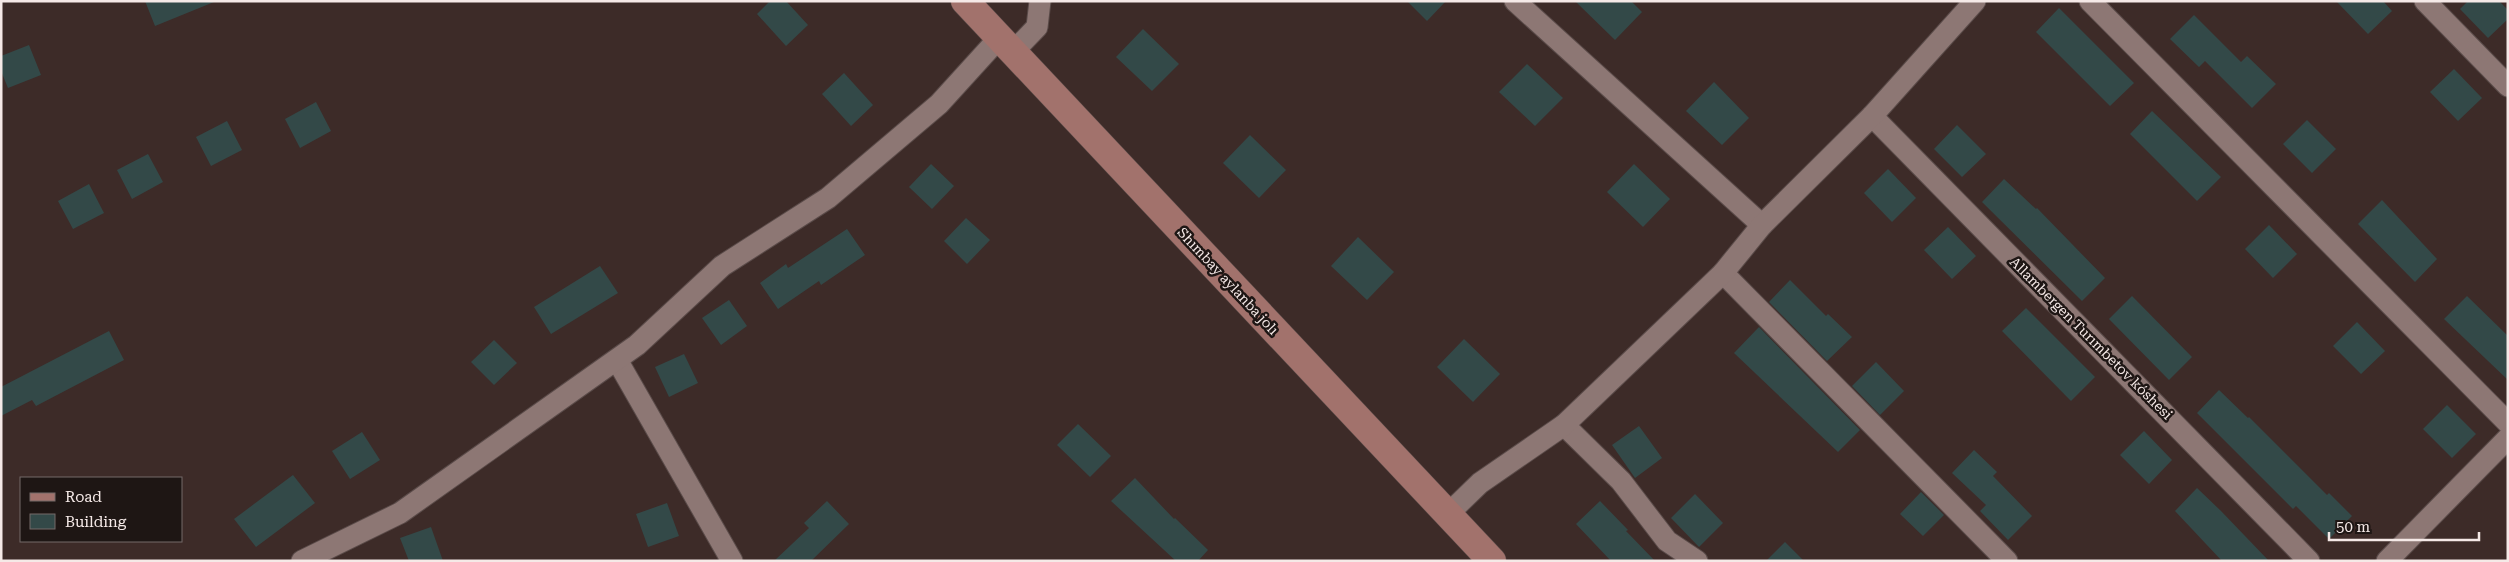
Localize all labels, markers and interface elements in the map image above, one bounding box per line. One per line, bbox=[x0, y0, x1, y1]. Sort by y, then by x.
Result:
street label: Shımbay aylanba jolı bbox=[1174, 224, 1282, 338]
street label: Allambergen Turımbetov kóshesi bbox=[2007, 254, 2176, 423]
legend bbox=[20, 477, 182, 542]
text: Road bbox=[65, 488, 102, 506]
scale bar bbox=[2329, 510, 2479, 542]
text: Building bbox=[65, 513, 127, 531]
text: 50 m bbox=[2336, 518, 2371, 536]

